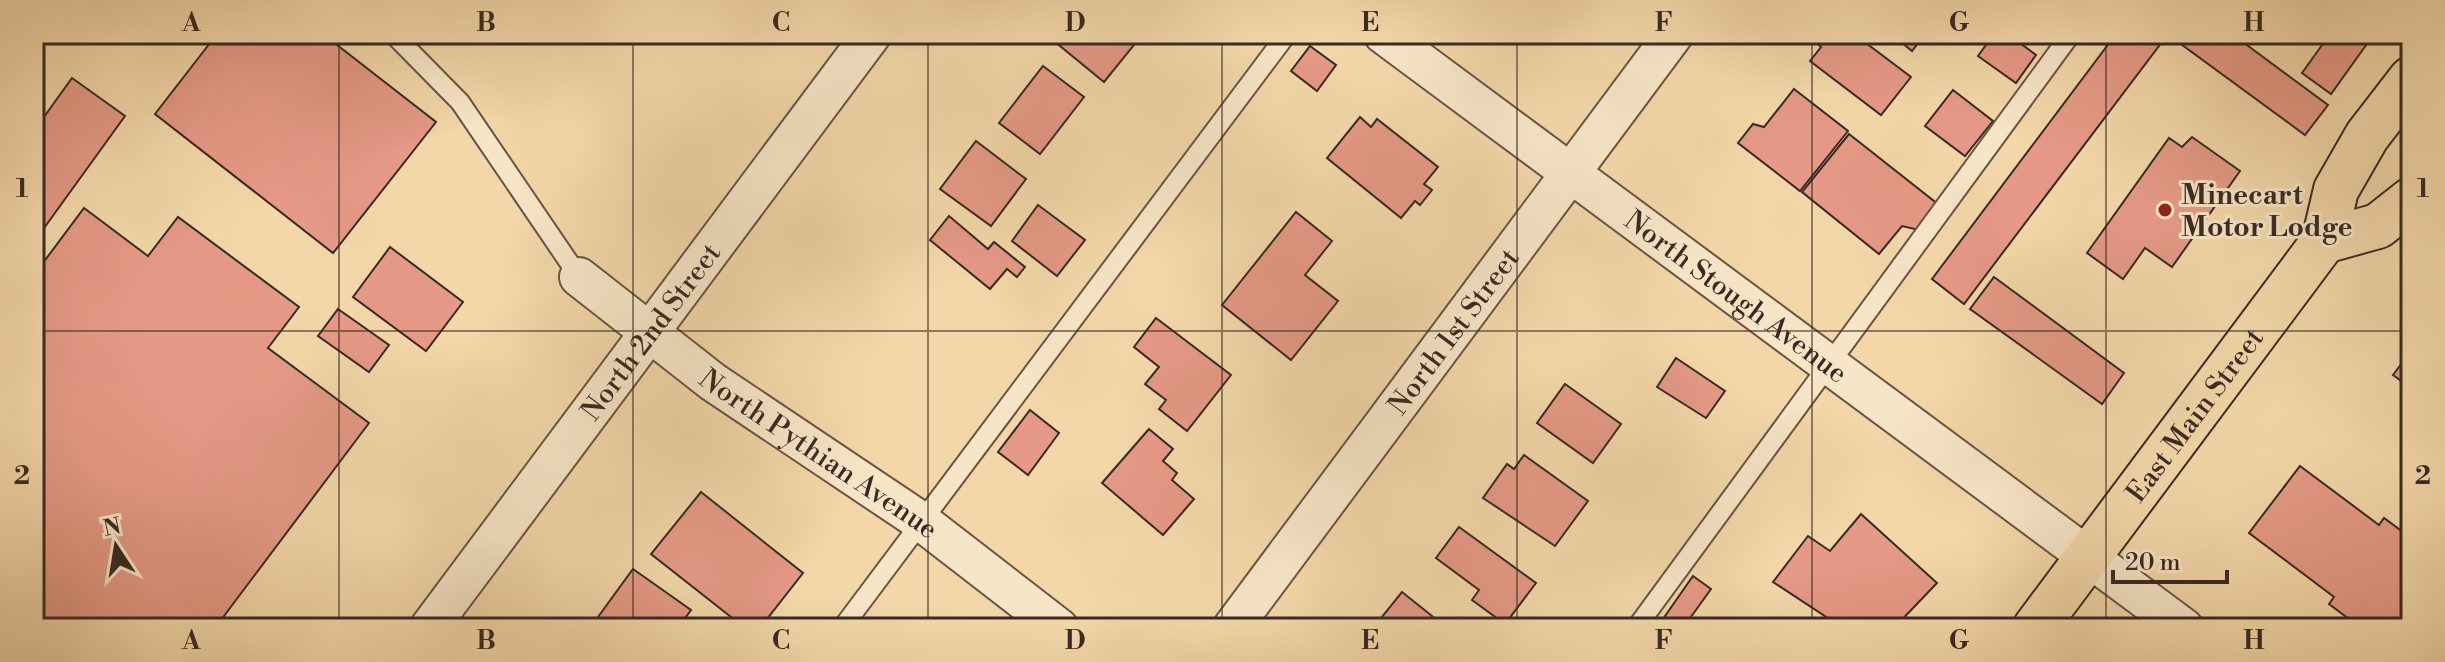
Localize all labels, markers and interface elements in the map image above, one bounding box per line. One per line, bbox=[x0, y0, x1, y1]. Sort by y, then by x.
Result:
text: A bbox=[181, 7, 201, 39]
text: B bbox=[476, 7, 496, 39]
text: C bbox=[772, 7, 790, 39]
text: D bbox=[1065, 7, 1085, 39]
text: E bbox=[1361, 7, 1379, 39]
text: F bbox=[1655, 7, 1673, 39]
text: G bbox=[1949, 7, 1970, 39]
text: H bbox=[2243, 7, 2265, 39]
text: 1 bbox=[16, 173, 29, 205]
text: 1 bbox=[2417, 173, 2430, 205]
place label: Minecart Motor Lodge bbox=[2181, 178, 2353, 245]
marker: Minecart Motor Lodge bbox=[2156, 201, 2174, 219]
street label: North Stough Avenue bbox=[1617, 203, 1854, 391]
street label: North 2nd Street bbox=[574, 237, 729, 428]
street label: North 1st Street bbox=[1381, 242, 1527, 422]
street label: East Main Street bbox=[2119, 322, 2272, 510]
street label: North Pythian Avenue bbox=[692, 362, 945, 547]
text: 2 bbox=[14, 460, 30, 492]
text: 2 bbox=[2415, 460, 2431, 492]
north arrow bbox=[76, 506, 156, 586]
text: N bbox=[101, 513, 124, 543]
scale bar bbox=[2113, 534, 2227, 584]
text: 20 m bbox=[2125, 548, 2181, 578]
text: A bbox=[181, 625, 201, 657]
text: B bbox=[476, 625, 496, 657]
text: C bbox=[772, 625, 790, 657]
text: D bbox=[1065, 625, 1085, 657]
text: E bbox=[1361, 625, 1379, 657]
text: F bbox=[1655, 625, 1673, 657]
text: G bbox=[1949, 625, 1970, 657]
text: H bbox=[2243, 625, 2265, 657]

